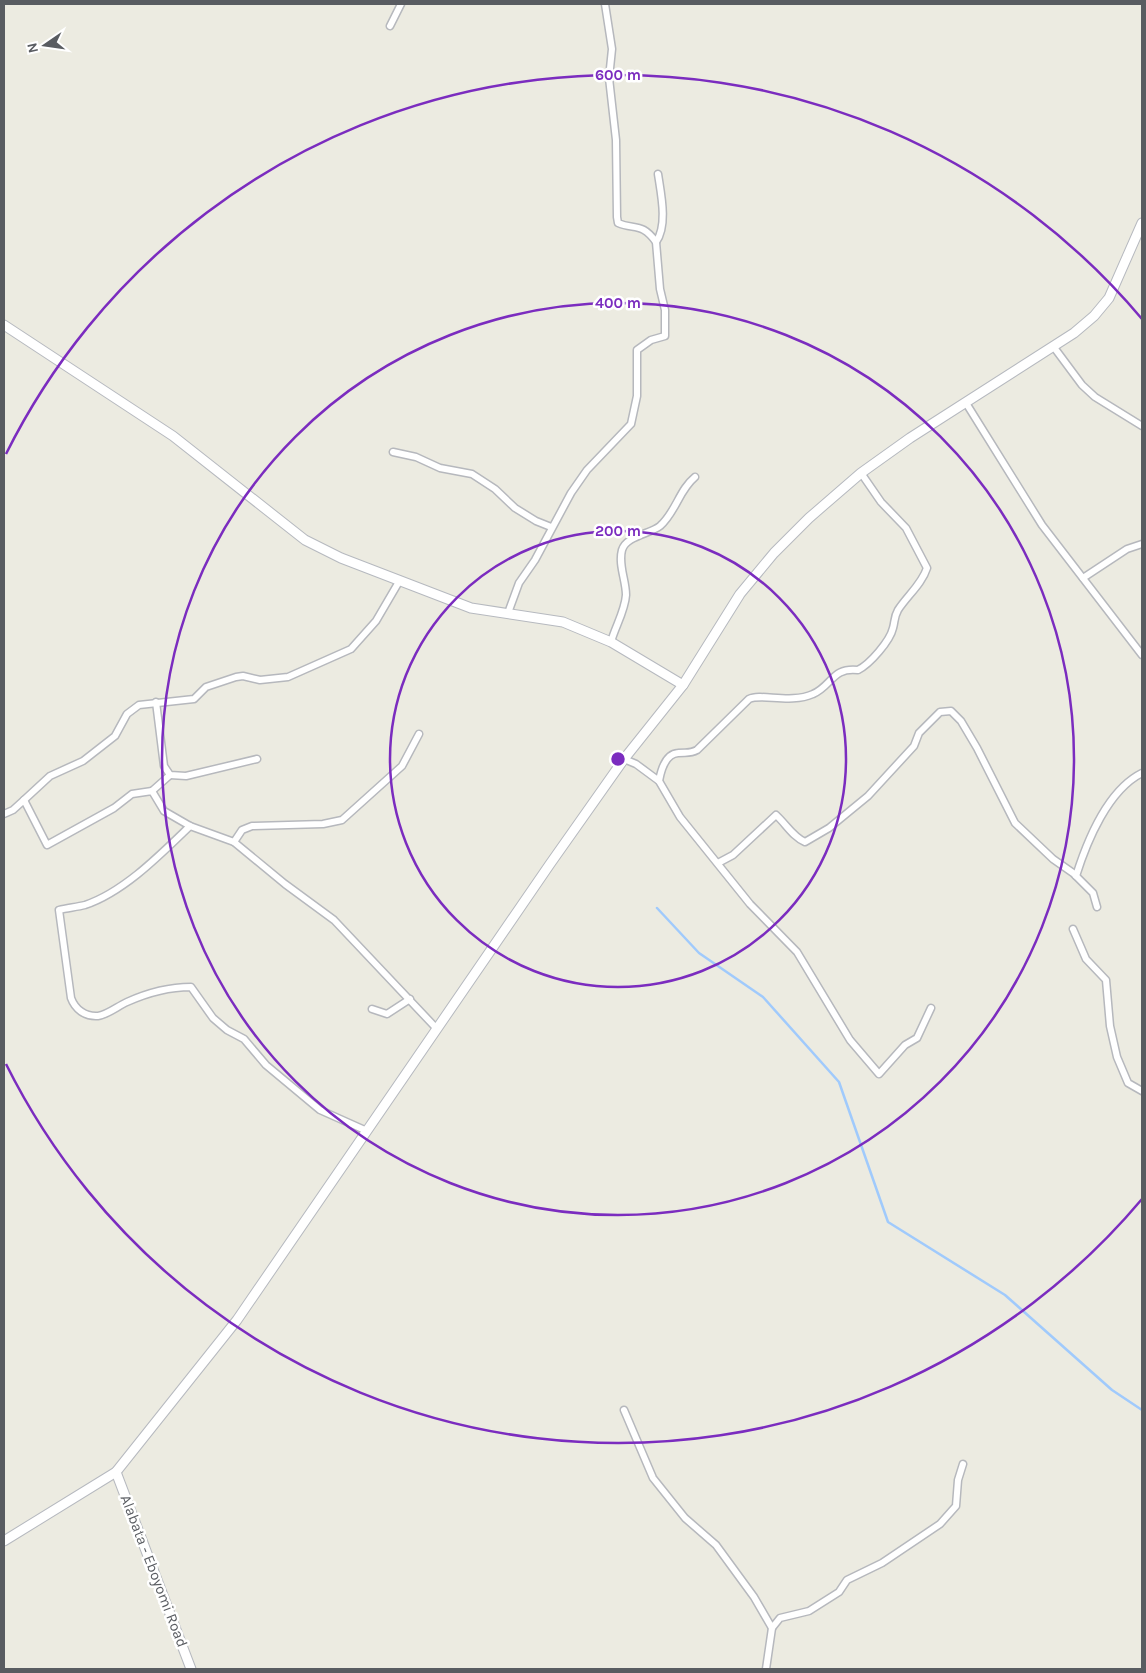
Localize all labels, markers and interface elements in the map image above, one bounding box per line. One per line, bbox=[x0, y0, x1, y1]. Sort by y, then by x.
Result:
north arrow bbox=[20, 20, 70, 70]
text: N bbox=[23, 41, 42, 55]
text: 600 m bbox=[595, 66, 641, 84]
text: 400 m bbox=[595, 294, 641, 312]
text: 200 m bbox=[595, 522, 641, 540]
centre of rings bbox=[609, 750, 627, 768]
street label: Alabata - Eboyomi Road bbox=[117, 1492, 191, 1650]

